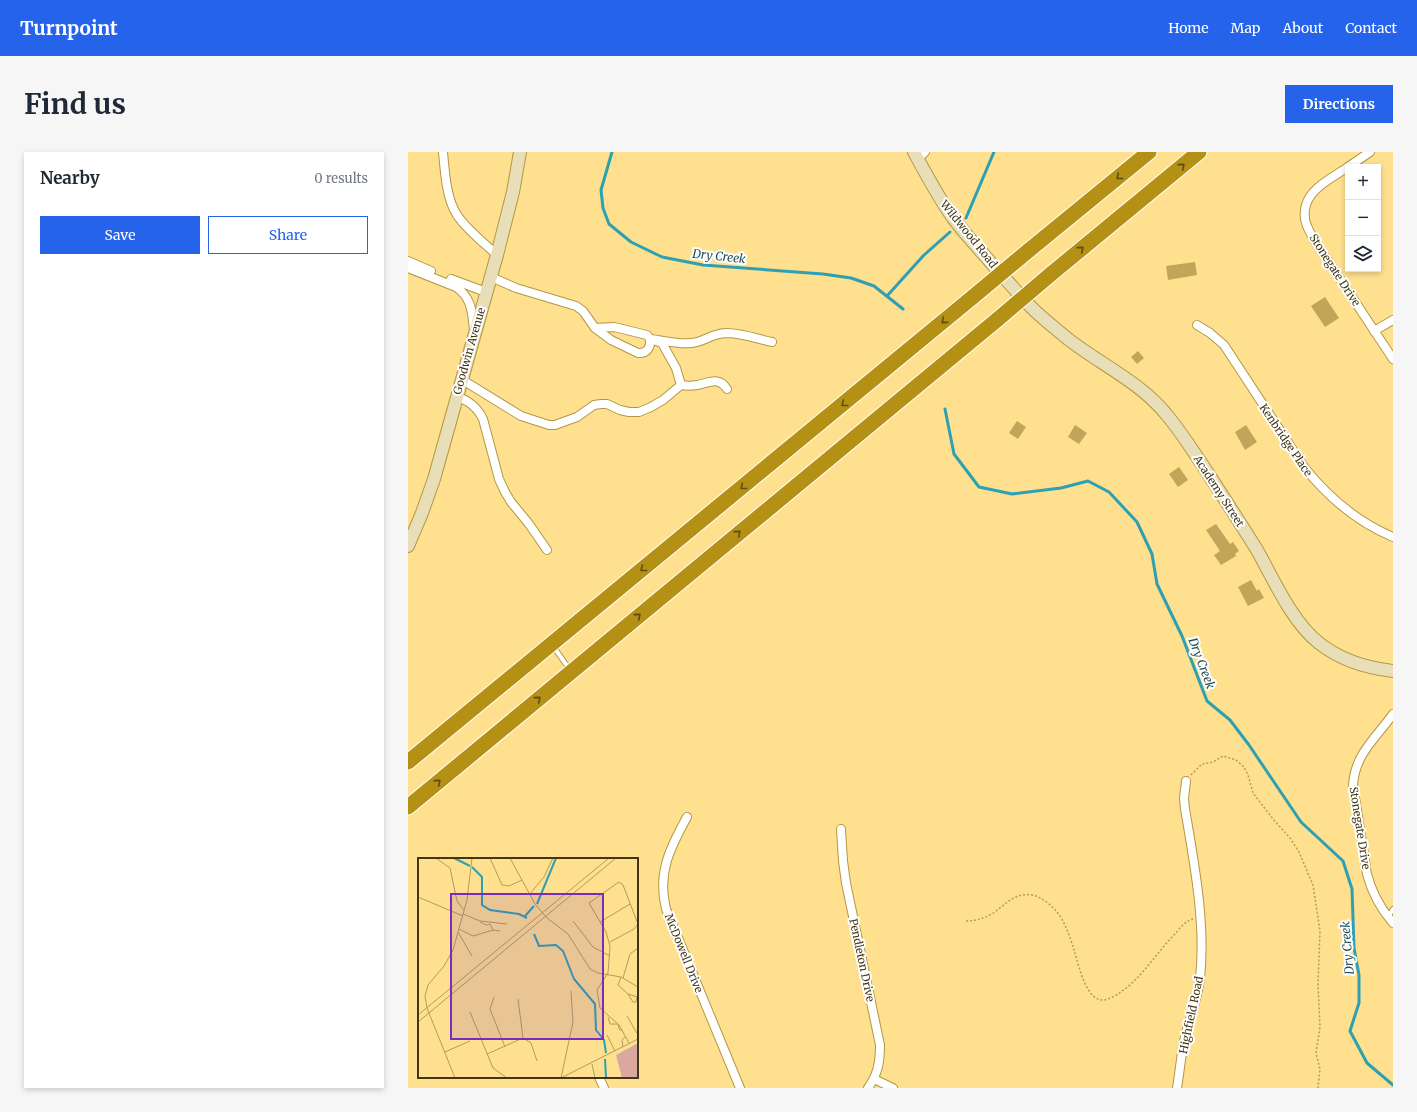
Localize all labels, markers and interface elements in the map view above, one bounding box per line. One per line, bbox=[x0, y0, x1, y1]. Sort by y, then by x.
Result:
text: Turnpoint bbox=[20, 16, 118, 40]
text: Home bbox=[1168, 19, 1209, 37]
text: Map bbox=[1231, 19, 1260, 37]
text: About bbox=[1282, 19, 1323, 37]
text: Contact bbox=[1345, 19, 1397, 37]
button: Directions bbox=[1285, 85, 1393, 123]
text: Find us bbox=[24, 86, 126, 122]
one-way arrow bbox=[1177, 164, 1184, 171]
map controls bbox=[1345, 164, 1381, 272]
button: + bbox=[1345, 164, 1381, 200]
text: Nearby bbox=[40, 167, 100, 189]
text: 0 results bbox=[314, 170, 368, 187]
one-way arrow bbox=[1116, 172, 1123, 179]
street label: Wildwood Road bbox=[937, 197, 1001, 271]
button: − bbox=[1345, 200, 1381, 236]
button: Save bbox=[40, 216, 200, 254]
button: Share bbox=[208, 216, 368, 254]
street label: Stonegate Drive bbox=[1306, 231, 1364, 309]
button: layers bbox=[1345, 236, 1381, 272]
water label: Dry Creek bbox=[691, 246, 747, 266]
one-way arrow bbox=[1077, 247, 1084, 254]
street label: Goodwin Avenue bbox=[450, 306, 488, 396]
one-way arrow bbox=[941, 317, 948, 324]
one-way arrow bbox=[841, 399, 848, 406]
street label: Kenbridge Place bbox=[1257, 401, 1316, 479]
street label: Academy Street bbox=[1190, 452, 1248, 530]
one-way arrow bbox=[741, 482, 748, 489]
one-way arrow bbox=[734, 531, 741, 538]
one-way arrow bbox=[640, 565, 648, 572]
one-way arrow bbox=[634, 614, 641, 621]
water label: Dry Creek bbox=[1185, 634, 1219, 691]
one-way arrow bbox=[534, 697, 541, 704]
one-way arrow bbox=[433, 780, 441, 787]
street label: Stonegate Drive bbox=[1347, 786, 1373, 871]
inset map bbox=[418, 858, 638, 1078]
street label: McDowell Drive bbox=[662, 911, 706, 995]
street label: Pendleton Drive bbox=[846, 917, 878, 1003]
water label: Dry Creek bbox=[1337, 920, 1357, 976]
street label: Highfield Road bbox=[1176, 975, 1206, 1055]

